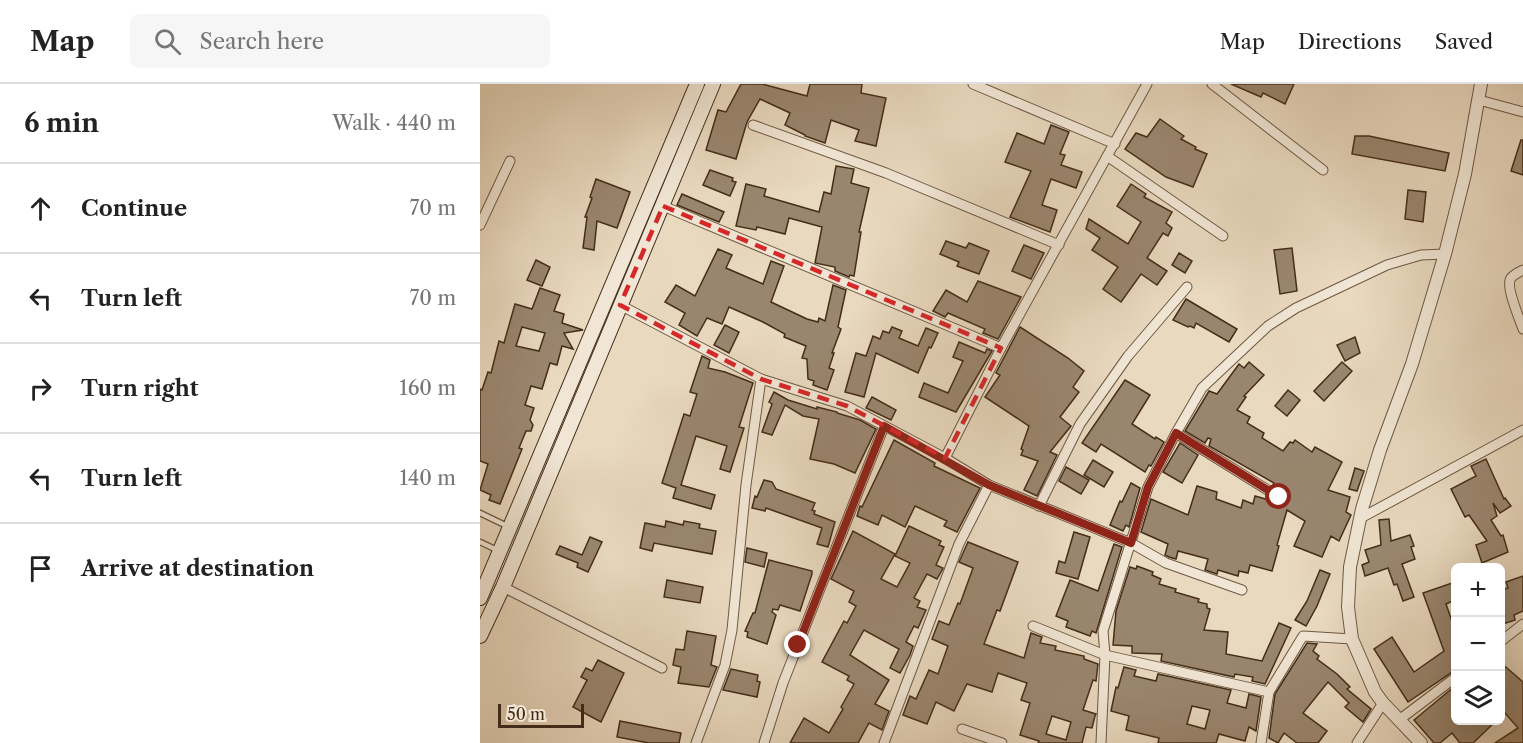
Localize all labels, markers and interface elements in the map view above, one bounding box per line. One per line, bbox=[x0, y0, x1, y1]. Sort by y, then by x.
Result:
search box bbox=[130, 14, 550, 68]
text: Map bbox=[30, 24, 94, 58]
icon: search bbox=[151, 25, 184, 58]
text: Search here bbox=[199, 28, 324, 55]
text: Map bbox=[1220, 29, 1265, 54]
text: Directions bbox=[1298, 29, 1402, 54]
text: Saved bbox=[1435, 29, 1493, 54]
text: 6 min bbox=[24, 107, 99, 139]
text: Walk · 440 m bbox=[332, 111, 456, 135]
icon: ahead bbox=[24, 192, 57, 225]
text: Continue bbox=[81, 195, 187, 222]
text: 70 m bbox=[410, 196, 456, 220]
icon: left bbox=[24, 282, 57, 315]
text: Turn left bbox=[81, 285, 182, 312]
text: 70 m bbox=[410, 286, 456, 310]
icon: right bbox=[24, 372, 57, 405]
text: Turn right bbox=[81, 375, 199, 402]
text: 160 m bbox=[399, 376, 456, 400]
icon: left bbox=[24, 462, 57, 495]
text: Turn left bbox=[81, 465, 182, 492]
text: 140 m bbox=[399, 466, 456, 490]
route start bbox=[1265, 483, 1291, 509]
icon: arrive bbox=[24, 552, 57, 585]
text: Arrive at destination bbox=[81, 555, 314, 582]
map controls bbox=[1451, 563, 1505, 725]
button: + bbox=[1451, 563, 1505, 617]
button: − bbox=[1451, 617, 1505, 671]
route end bbox=[784, 631, 810, 657]
button: layers bbox=[1451, 671, 1505, 725]
scale bar bbox=[498, 701, 584, 728]
text: 50 m bbox=[507, 704, 545, 724]

